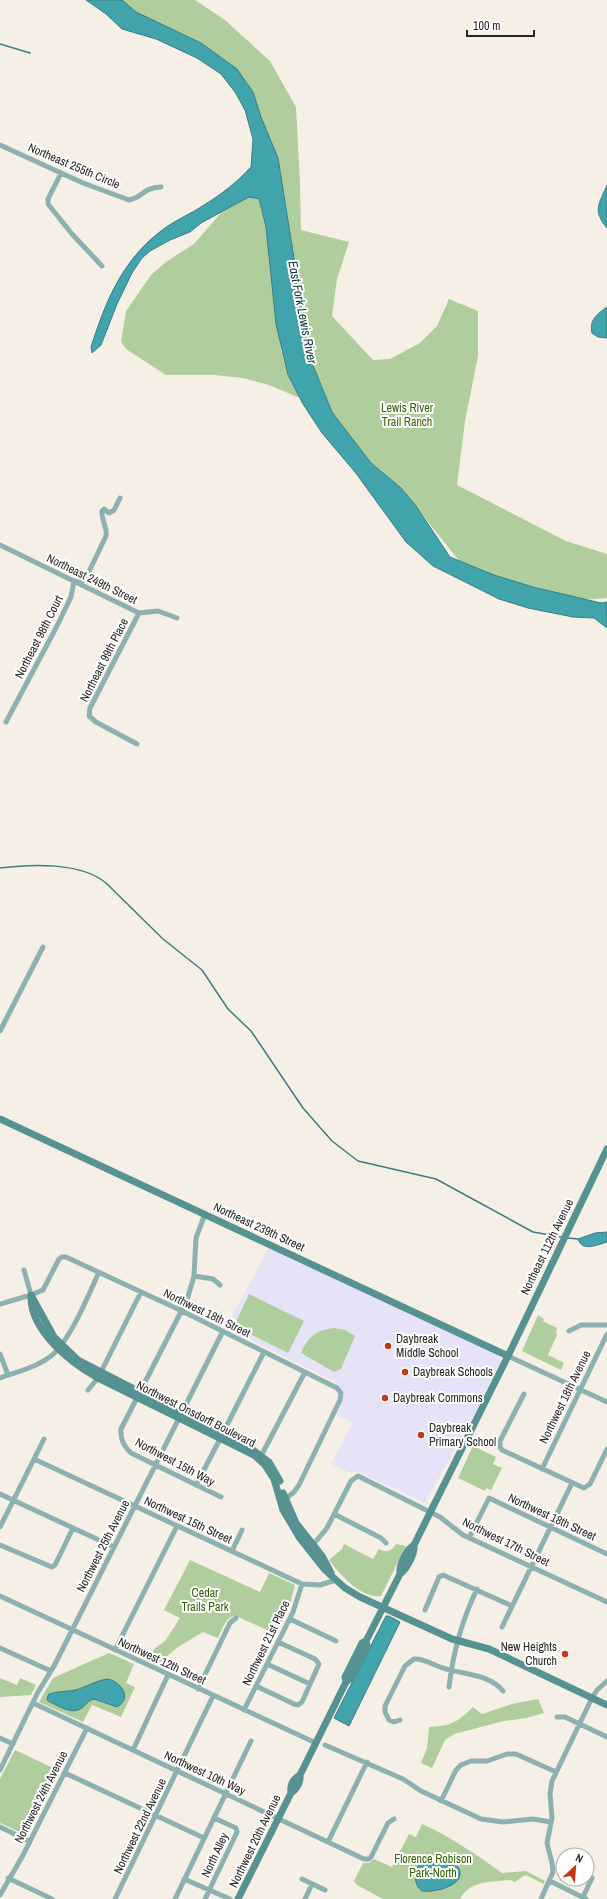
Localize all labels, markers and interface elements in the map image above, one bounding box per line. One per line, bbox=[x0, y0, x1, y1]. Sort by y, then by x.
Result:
scale bar bbox=[467, 12, 534, 38]
text: 100 m bbox=[473, 18, 500, 34]
street label: Northeast 255th Circle bbox=[26, 139, 122, 193]
water label: East Fork Lewis River bbox=[284, 259, 321, 365]
park label: Lewis River Trail Ranch bbox=[381, 400, 434, 430]
street label: Northeast 249th Street bbox=[44, 550, 140, 608]
street label: Northeast 98th Court bbox=[11, 592, 67, 681]
street label: Northeast 99th Place bbox=[76, 615, 132, 705]
street label: Northeast 112th Avenue bbox=[517, 1196, 577, 1298]
street label: Northeast 239th Street bbox=[211, 1199, 307, 1255]
street label: Northwest 18th Street bbox=[161, 1285, 254, 1341]
place label: Daybreak Middle School bbox=[396, 1331, 458, 1361]
marker: Daybreak Middle School bbox=[383, 1341, 393, 1351]
street label: Northwest 18th Avenue bbox=[536, 1348, 594, 1446]
place label: Daybreak Schools bbox=[413, 1364, 493, 1380]
marker: Daybreak Schools bbox=[400, 1367, 410, 1377]
street label: Northwest Onsdorff Boulevard bbox=[134, 1377, 258, 1451]
place label: Daybreak Commons bbox=[393, 1390, 483, 1406]
marker: Daybreak Commons bbox=[380, 1393, 390, 1403]
place label: Daybreak Primary School bbox=[429, 1420, 496, 1450]
marker: Daybreak Primary School bbox=[416, 1430, 426, 1440]
street label: Northwest 15th Way bbox=[132, 1434, 218, 1490]
street label: Northwest 18th Street bbox=[505, 1490, 599, 1544]
street label: Northwest 15th Street bbox=[141, 1493, 235, 1547]
street label: Northwest 25th Avenue bbox=[73, 1497, 133, 1595]
street label: Northwest 17th Street bbox=[460, 1514, 553, 1570]
park label: Cedar Trails Park bbox=[181, 1585, 229, 1615]
street label: Northwest 21st Place bbox=[238, 1598, 294, 1688]
street label: Northwest 12th Street bbox=[115, 1634, 209, 1688]
place label: New Heights Church bbox=[501, 1639, 557, 1669]
marker: New Heights Church bbox=[560, 1649, 570, 1659]
street label: Northwest 10th Way bbox=[162, 1747, 248, 1799]
street label: Northwest 24th Avenue bbox=[11, 1748, 71, 1846]
street label: Northwest 22nd Avenue bbox=[110, 1776, 170, 1876]
street label: Northwest 20th Avenue bbox=[226, 1792, 284, 1890]
street label: North Alley bbox=[198, 1830, 232, 1880]
north arrow bbox=[555, 1847, 595, 1887]
text: N bbox=[573, 1850, 585, 1866]
park label: Florence Robison Park-North bbox=[394, 1851, 472, 1881]

